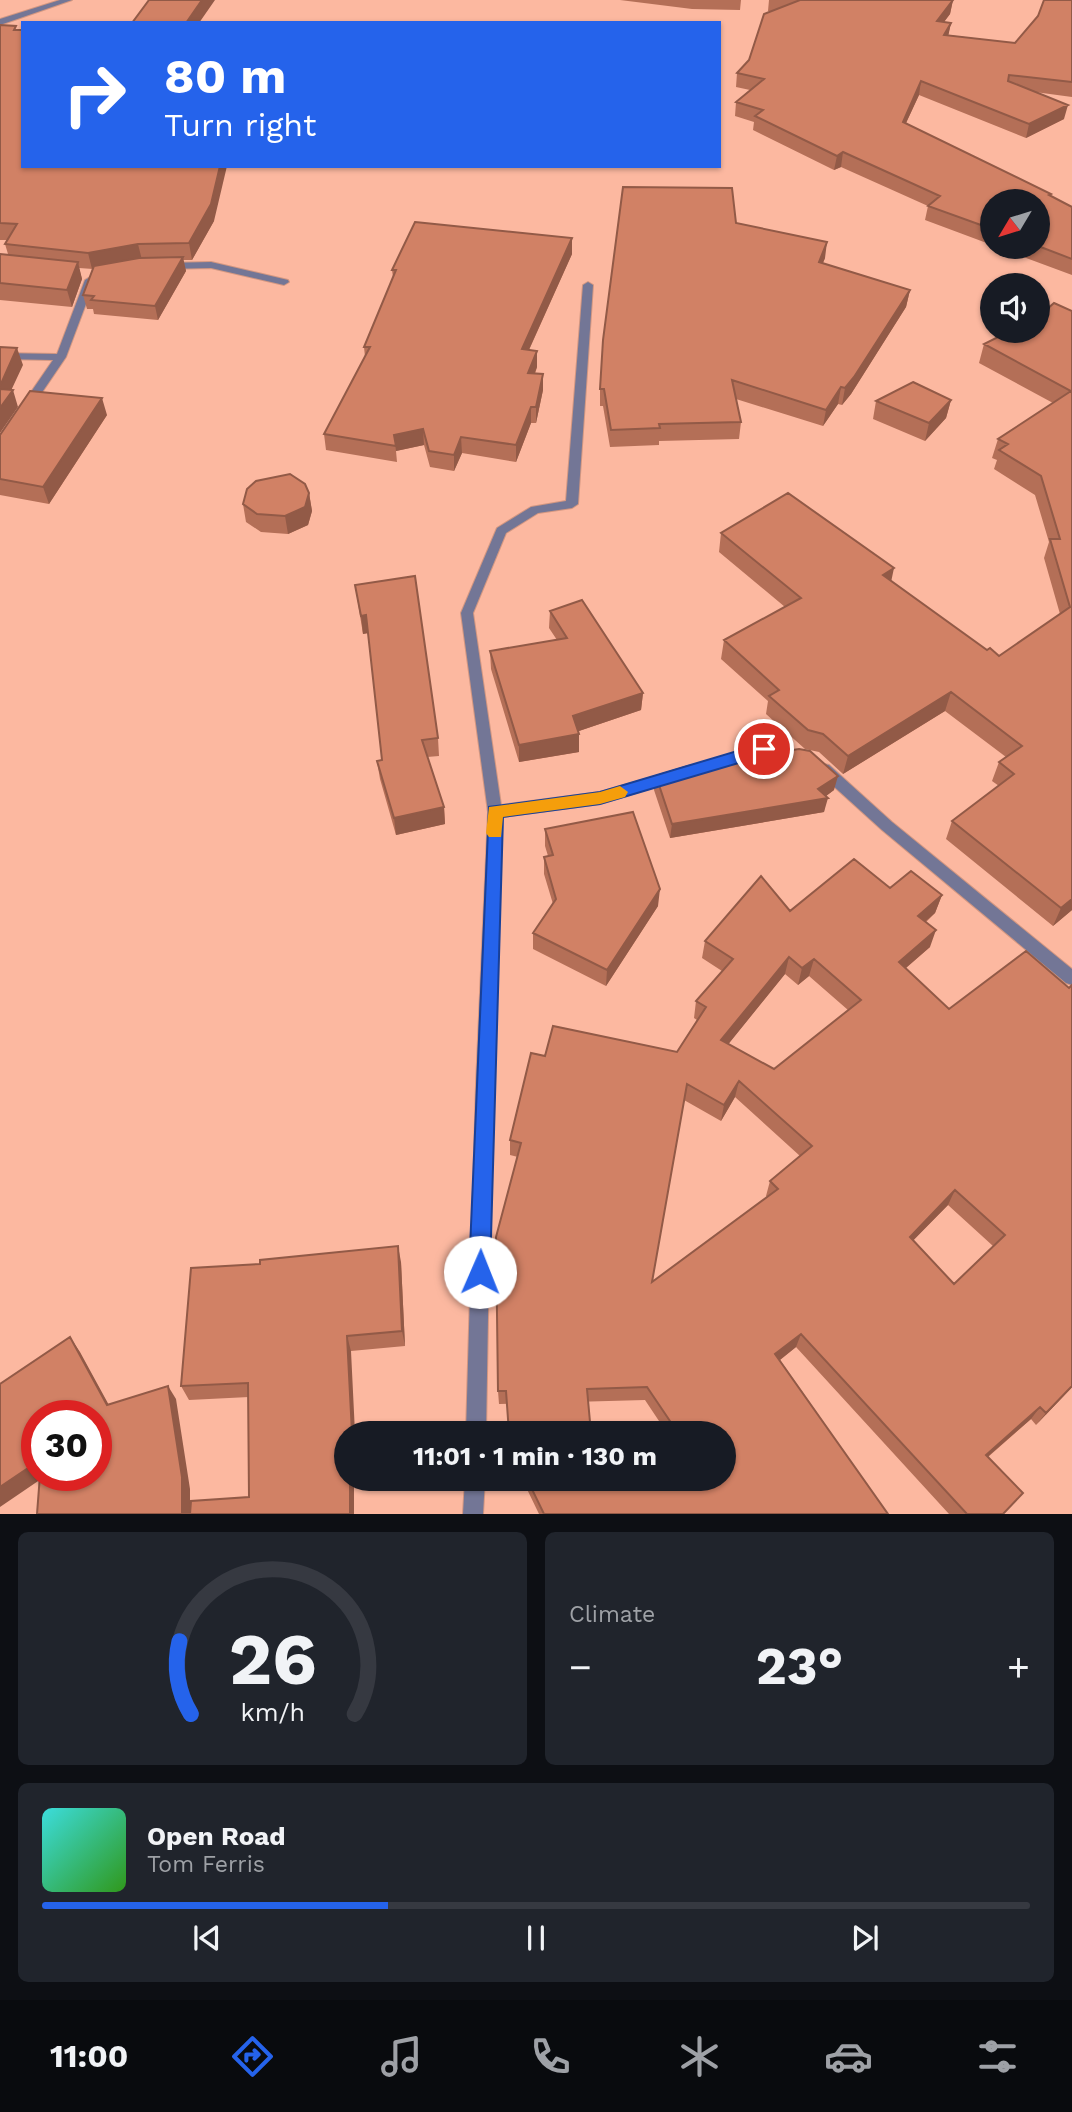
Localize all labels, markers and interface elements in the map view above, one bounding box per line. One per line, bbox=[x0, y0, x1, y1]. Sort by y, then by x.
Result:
text: 80 m bbox=[164, 47, 286, 105]
icon: right bbox=[49, 49, 140, 140]
text: Turn right bbox=[164, 106, 316, 144]
north arrow bbox=[980, 189, 1050, 259]
map controls bbox=[980, 189, 1050, 343]
button: sound bbox=[980, 273, 1050, 343]
pin bbox=[734, 719, 794, 779]
icon: arrive bbox=[745, 730, 783, 768]
position arrow bbox=[443, 1235, 517, 1309]
speed limit sign: 30 bbox=[21, 1400, 112, 1491]
text: 11:01 · 1 min · 130 m bbox=[413, 1441, 657, 1471]
text: Climate bbox=[569, 1601, 655, 1628]
text: 26 bbox=[228, 1617, 317, 1703]
text: 23° bbox=[756, 1636, 843, 1697]
text: − bbox=[569, 1645, 592, 1689]
text: + bbox=[1007, 1645, 1030, 1689]
text: km/h bbox=[240, 1698, 305, 1727]
text: Open Road bbox=[147, 1821, 285, 1851]
text: Tom Ferris bbox=[147, 1851, 265, 1878]
icon: previous bbox=[188, 1919, 226, 1957]
icon: pause bbox=[517, 1919, 555, 1957]
icon: next bbox=[846, 1919, 884, 1957]
icon: directions bbox=[228, 2032, 277, 2081]
icon: music bbox=[377, 2032, 426, 2081]
icon: phone bbox=[526, 2032, 575, 2081]
icon: climate bbox=[675, 2032, 724, 2081]
icon: car bbox=[824, 2032, 873, 2081]
icon: filters bbox=[973, 2032, 1022, 2081]
text: 11:00 bbox=[50, 2037, 128, 2075]

